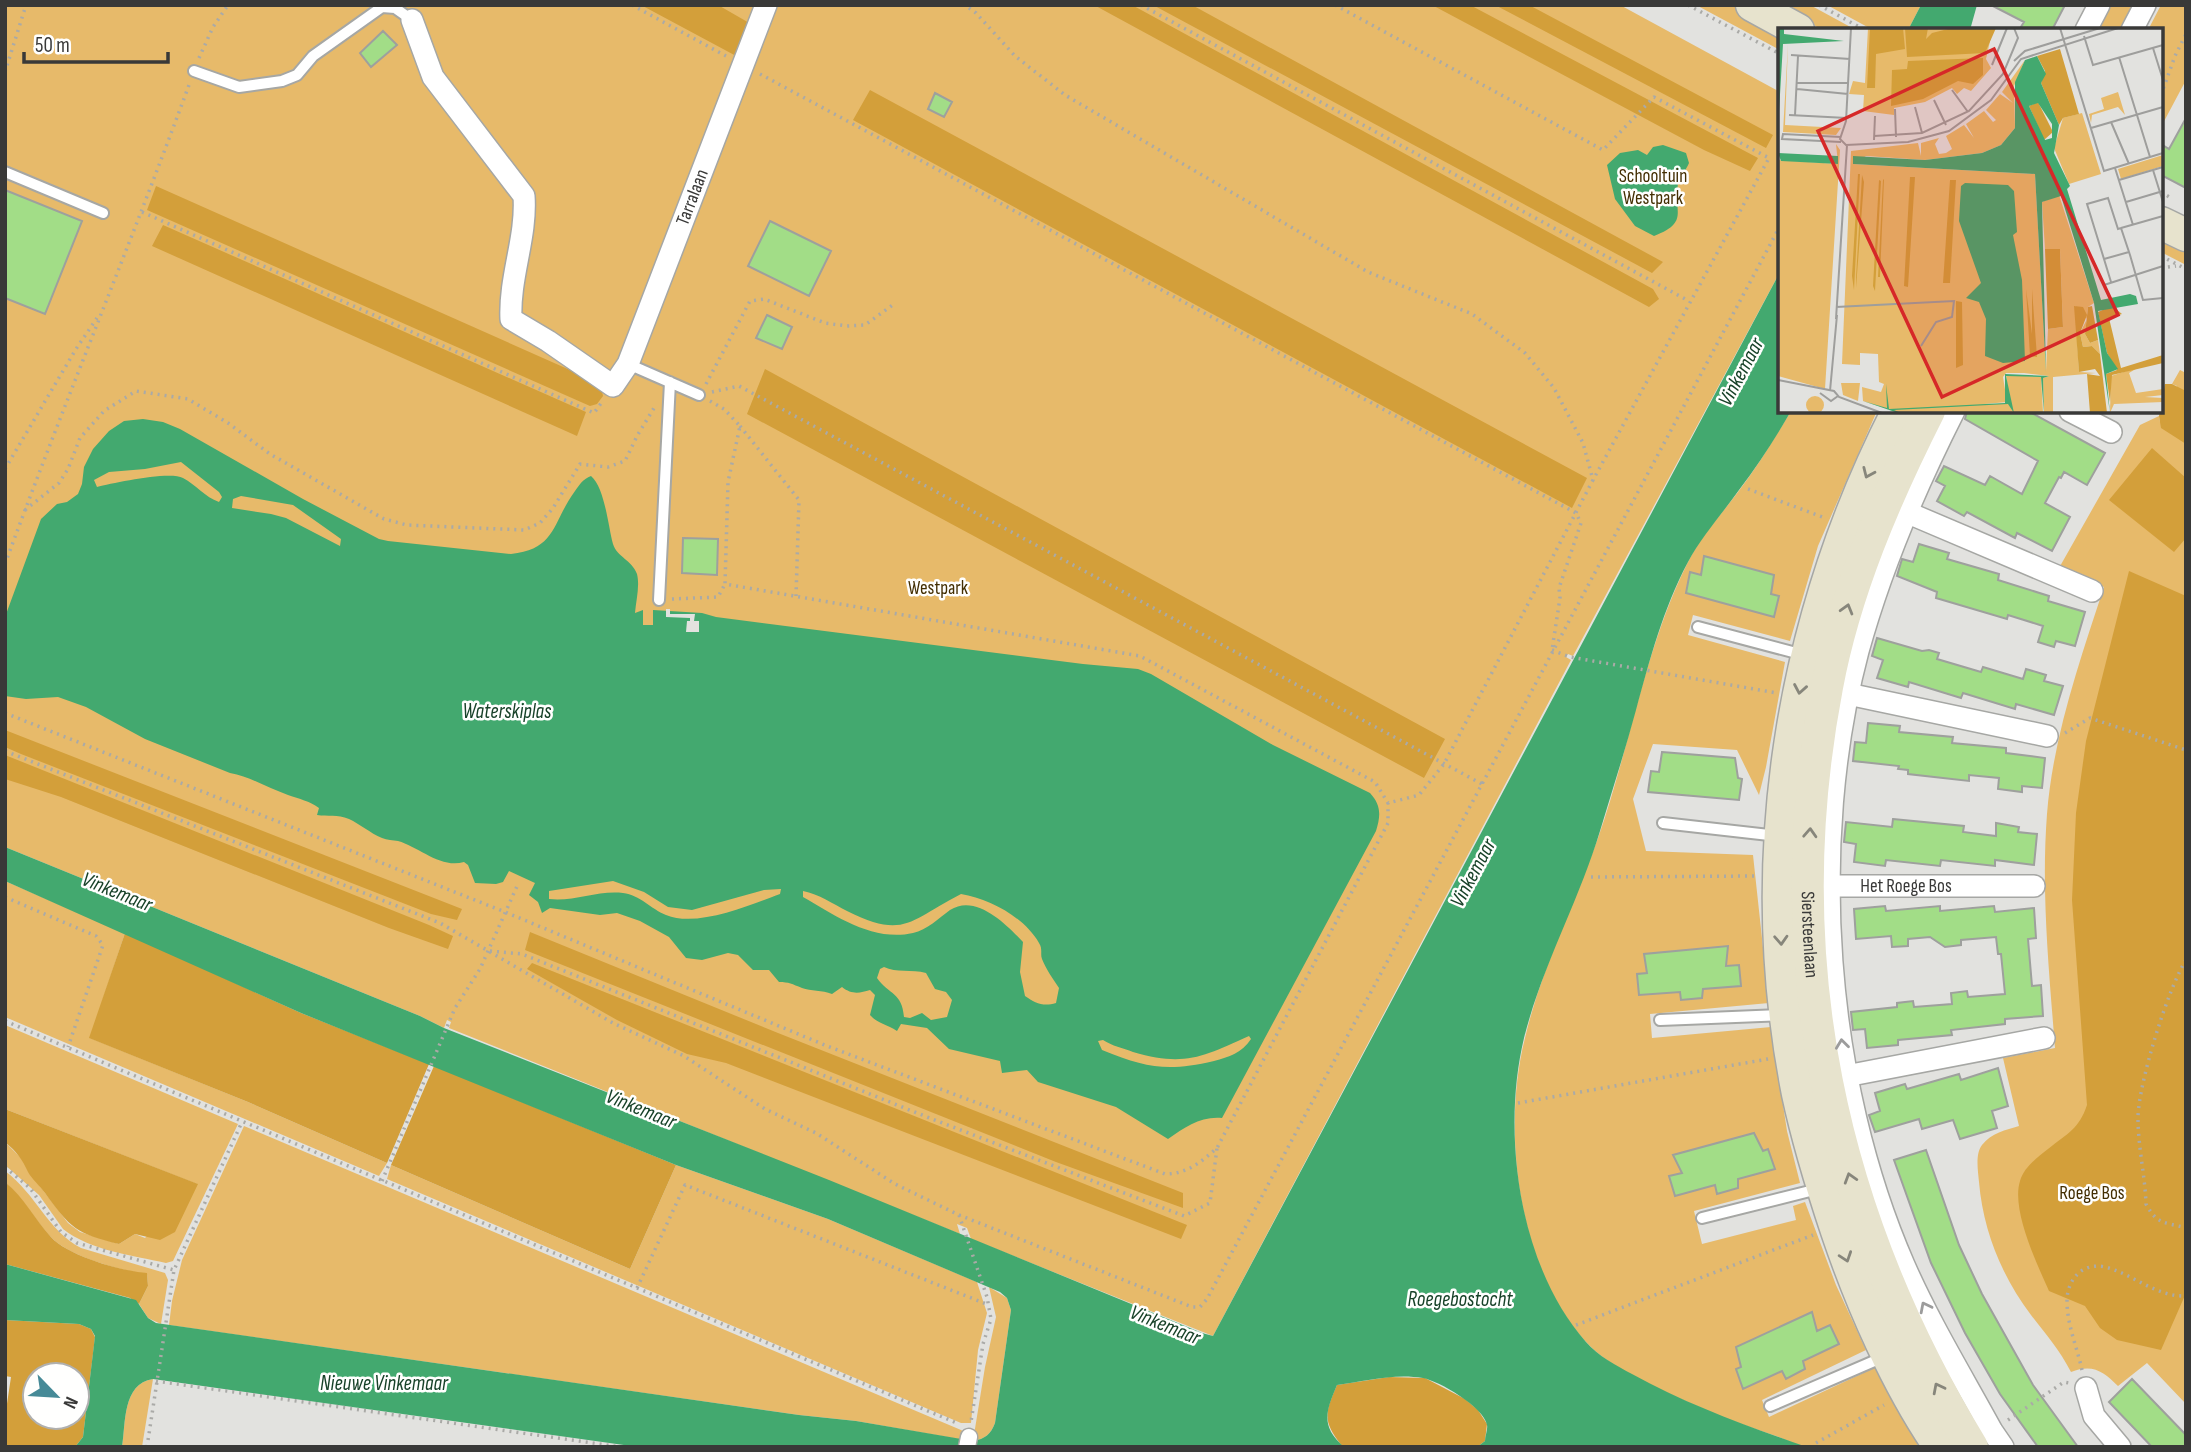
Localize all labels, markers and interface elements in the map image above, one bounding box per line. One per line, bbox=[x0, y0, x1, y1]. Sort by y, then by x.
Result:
scale bar bbox=[24, 21, 168, 65]
inset map bbox=[1778, 28, 2163, 413]
text: 50 m bbox=[35, 33, 70, 58]
park label: Schooltuin Westpark bbox=[1619, 165, 1687, 210]
street label: Tarralaan bbox=[671, 166, 713, 228]
water label: Vinkemaar bbox=[1713, 333, 1770, 410]
one-way arrow bbox=[1862, 465, 1876, 478]
park label: Westpark bbox=[908, 577, 969, 600]
one-way arrow bbox=[1839, 603, 1854, 615]
one-way arrow bbox=[1793, 683, 1808, 695]
water label: Waterskiplas bbox=[463, 699, 552, 724]
one-way arrow bbox=[1802, 827, 1817, 838]
water label: Vinkemaar bbox=[1445, 834, 1502, 911]
water label: Vinkemaar bbox=[78, 867, 157, 918]
street label: Het Roege Bos bbox=[1860, 875, 1952, 898]
street label: Siersteenlaan bbox=[1796, 891, 1823, 979]
one-way arrow bbox=[1773, 934, 1788, 945]
one-way arrow bbox=[1835, 1038, 1850, 1050]
water label: Vinkemaar bbox=[602, 1084, 681, 1135]
one-way arrow bbox=[1843, 1173, 1858, 1185]
park label: Roege Bos bbox=[2059, 1182, 2125, 1205]
one-way arrow bbox=[1838, 1250, 1852, 1263]
water label: Roegebostocht bbox=[1407, 1287, 1513, 1312]
water label: Vinkemaar bbox=[1126, 1300, 1205, 1351]
one-way arrow bbox=[1919, 1302, 1933, 1314]
north arrow bbox=[21, 1361, 91, 1431]
water label: Nieuwe Vinkemaar bbox=[320, 1371, 449, 1396]
one-way arrow bbox=[1933, 1383, 1947, 1395]
text: N bbox=[57, 1393, 83, 1412]

